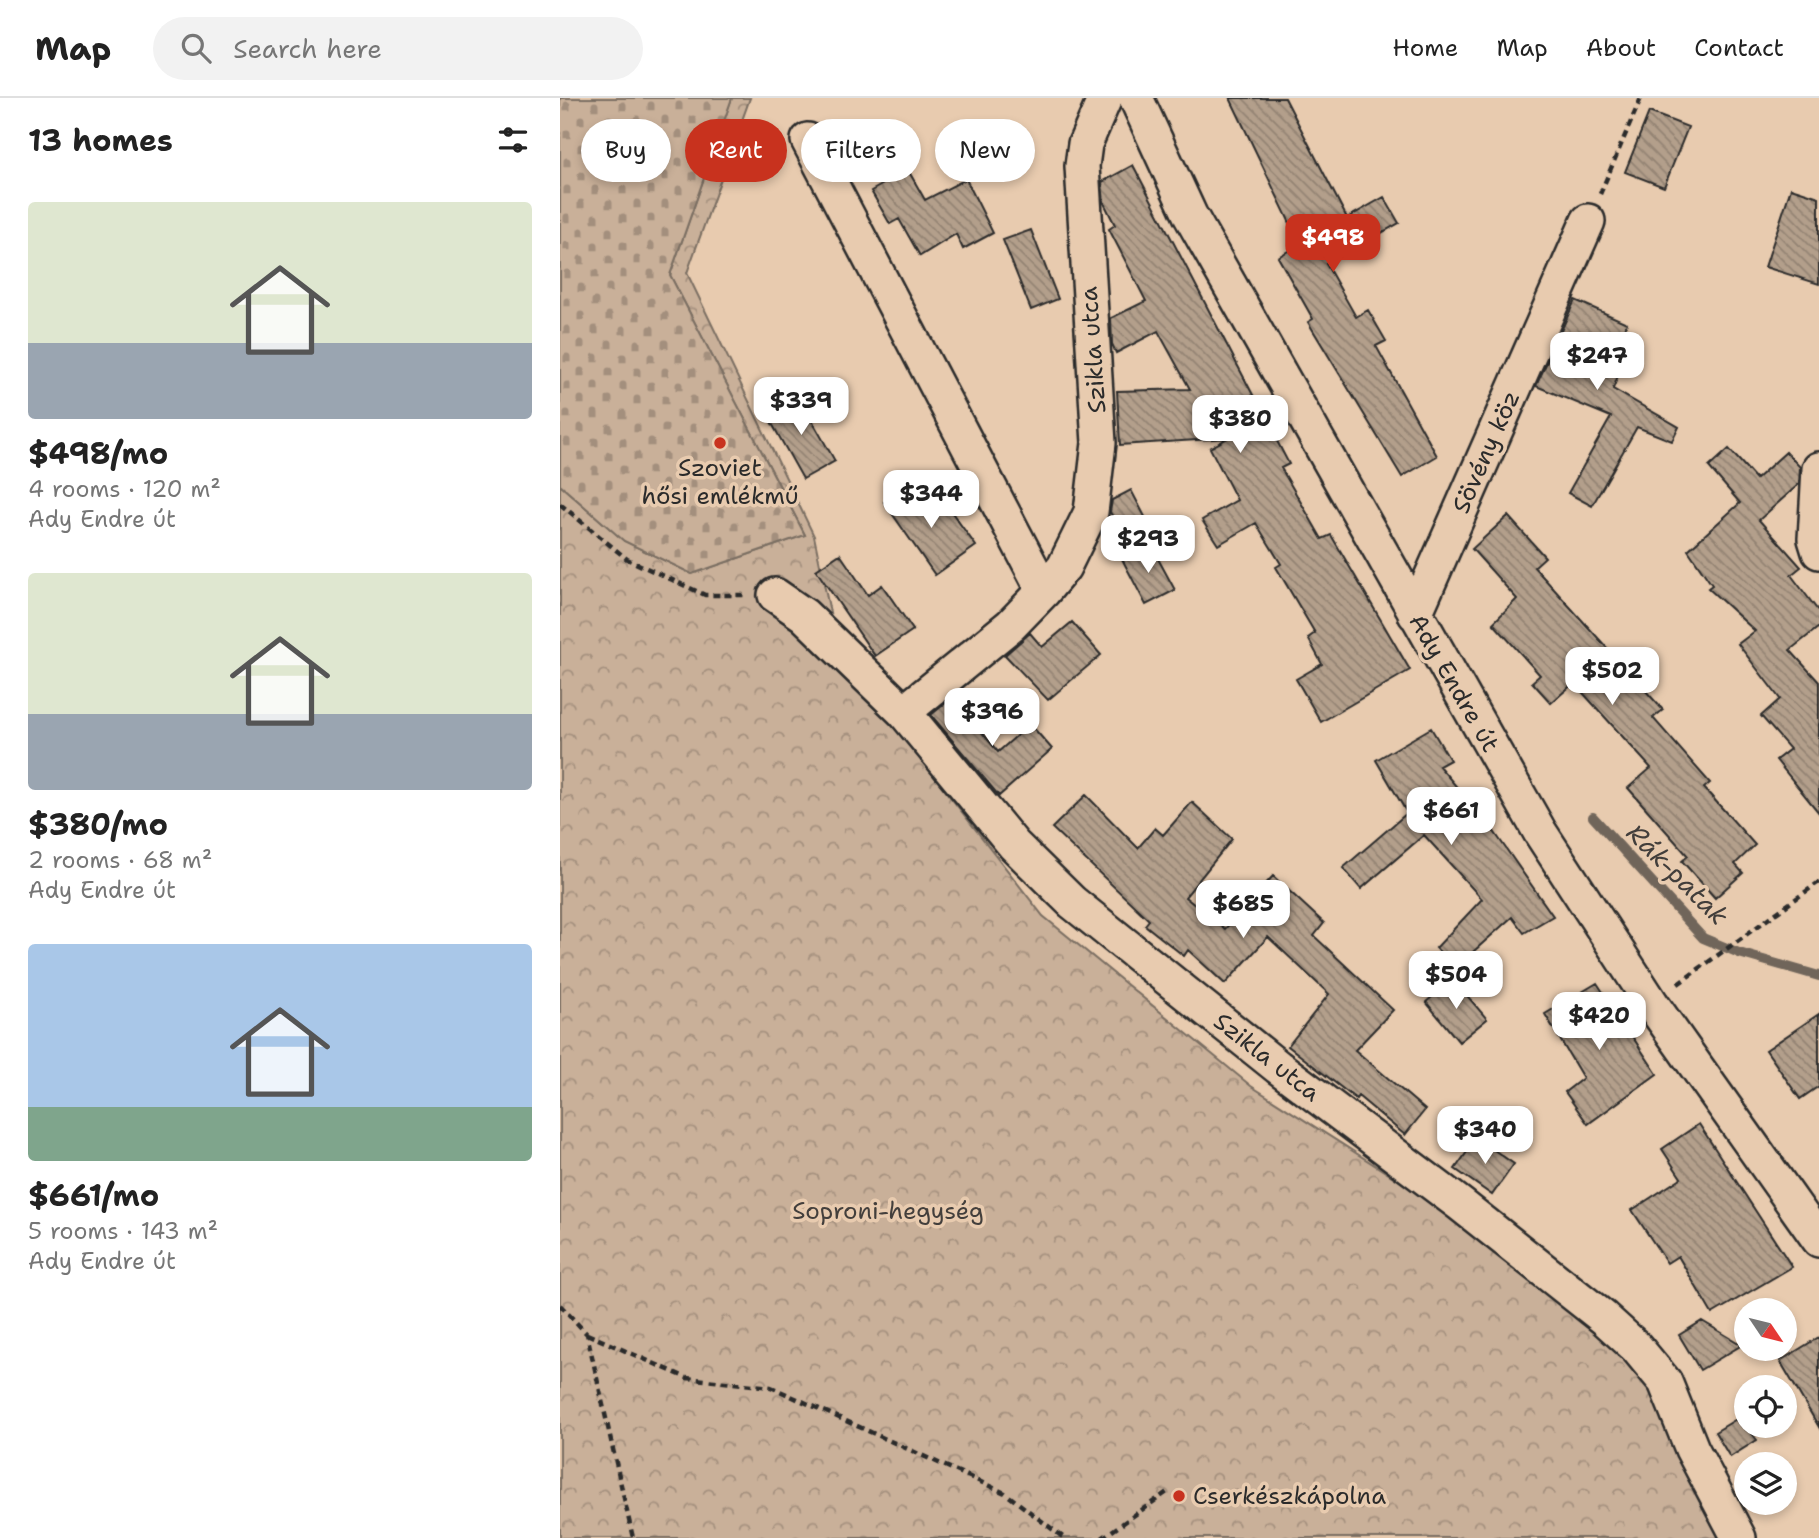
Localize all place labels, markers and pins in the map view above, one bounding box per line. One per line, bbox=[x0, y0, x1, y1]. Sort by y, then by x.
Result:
pin: $498 bbox=[1292, 214, 1374, 274]
pin: $247 bbox=[1556, 332, 1638, 392]
pin: $339 bbox=[760, 378, 842, 437]
pin: $380 bbox=[1199, 396, 1281, 455]
marker: Szoviet hősi emlékmű bbox=[712, 435, 728, 451]
place label: Szoviet hősi emlékmű bbox=[641, 452, 799, 512]
pin: $344 bbox=[890, 470, 972, 530]
pin: $293 bbox=[1107, 516, 1189, 575]
pin: $502 bbox=[1571, 648, 1653, 707]
pin: $396 bbox=[951, 688, 1033, 748]
pin: $661 bbox=[1410, 788, 1492, 847]
pin: $685 bbox=[1202, 880, 1284, 940]
pin: $504 bbox=[1415, 951, 1497, 1011]
pin: $420 bbox=[1558, 992, 1640, 1052]
pin: $340 bbox=[1444, 1107, 1526, 1166]
place label: Cserkészkápolna bbox=[1193, 1480, 1386, 1512]
marker: Cserkészkápolna bbox=[1171, 1488, 1187, 1504]

